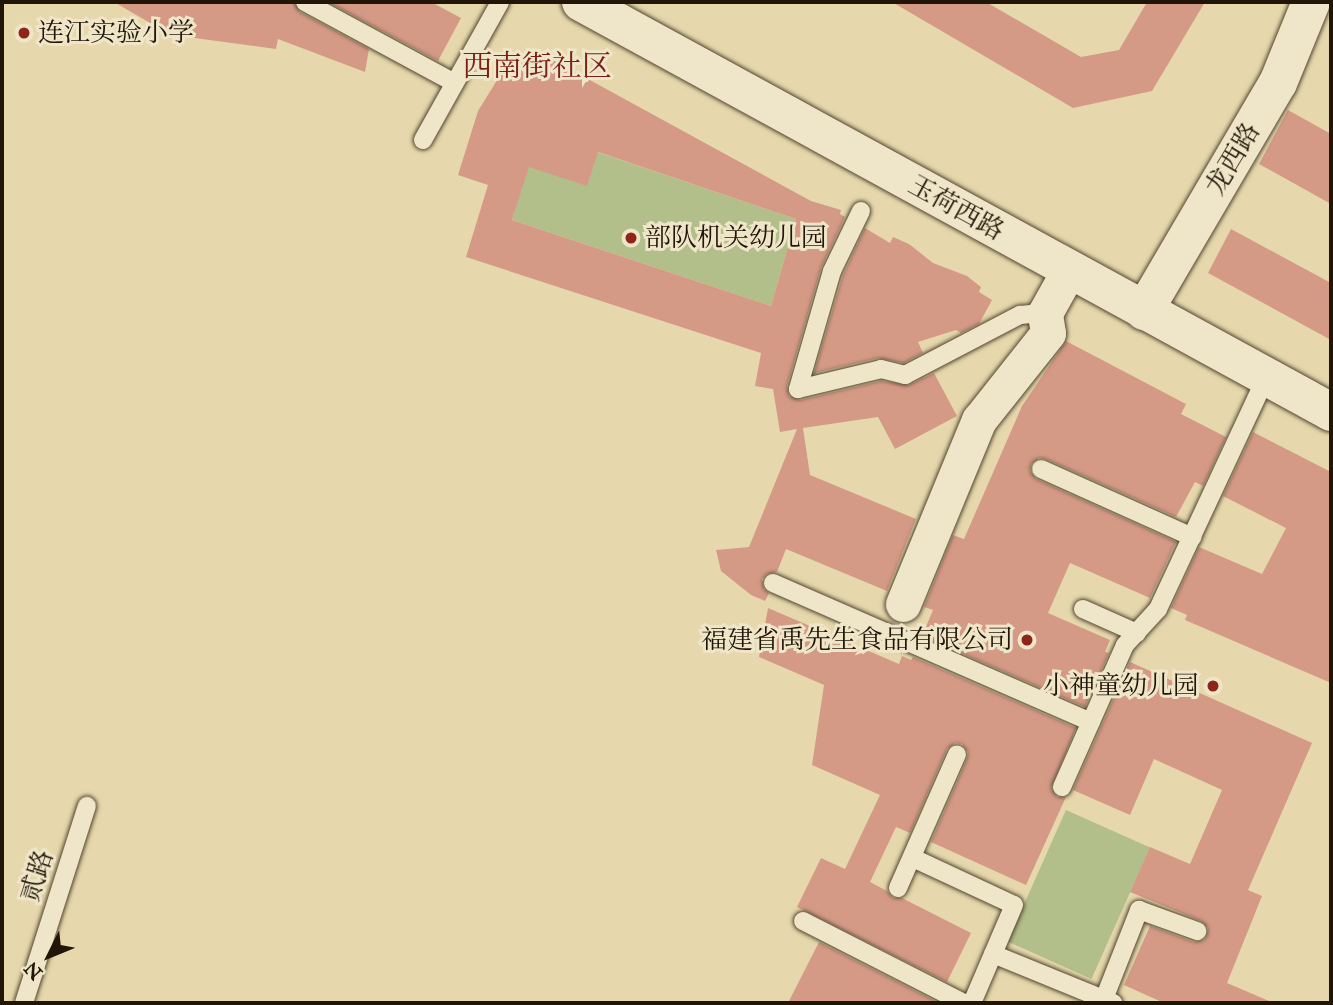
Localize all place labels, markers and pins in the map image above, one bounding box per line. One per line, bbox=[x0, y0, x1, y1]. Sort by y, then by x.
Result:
place label: 连江实验小学 bbox=[38, 17, 194, 49]
marker: 连江实验小学 bbox=[16, 25, 32, 41]
place label: 部队机关幼儿园 bbox=[645, 222, 827, 254]
marker: 部队机关幼儿园 bbox=[623, 230, 639, 246]
place label: 福建省禹先生食品有限公司 bbox=[701, 624, 1013, 656]
marker: 福建省禹先生食品有限公司 bbox=[1019, 632, 1035, 648]
place label: 小神童幼儿园 bbox=[1043, 670, 1199, 702]
marker: 小神童幼儿园 bbox=[1205, 678, 1221, 694]

